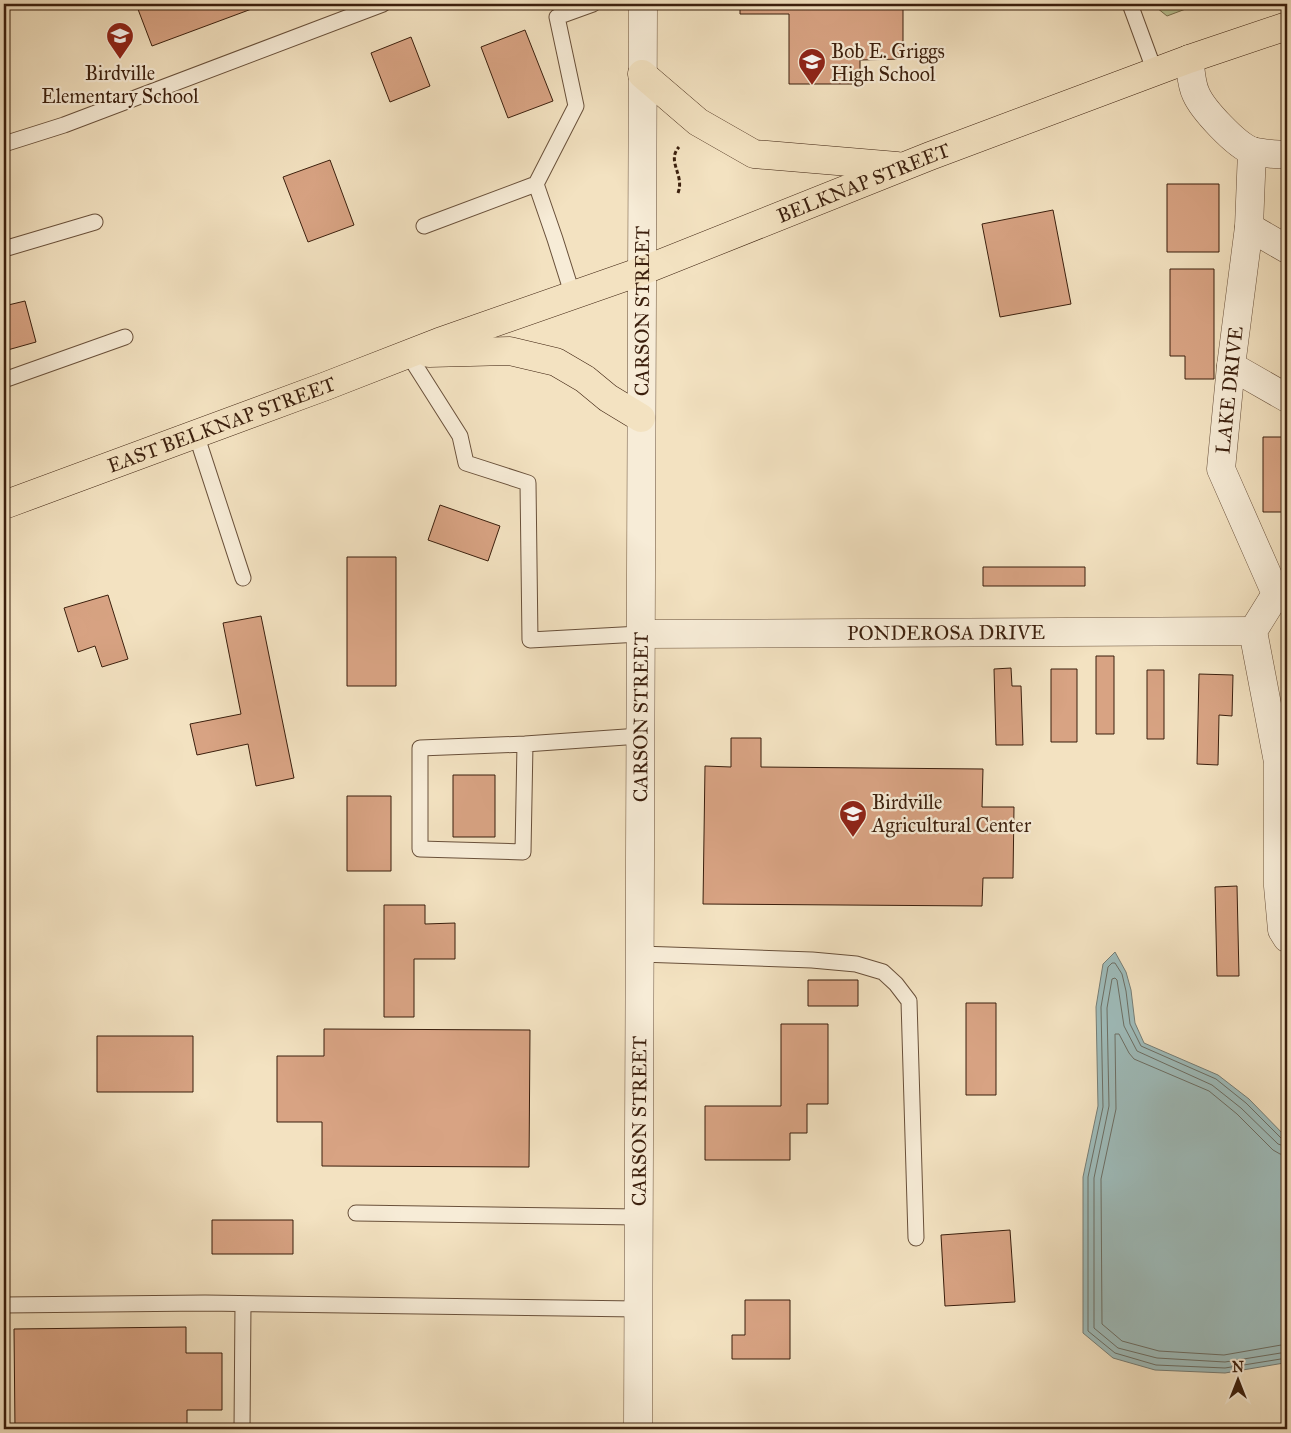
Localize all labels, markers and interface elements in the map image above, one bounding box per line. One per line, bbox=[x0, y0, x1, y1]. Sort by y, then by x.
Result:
school or university icon: Birdville Elementary School bbox=[105, 21, 135, 60]
place label: Bob E. Griggs High School bbox=[831, 39, 945, 87]
school or university icon: Bob E. Griggs High School bbox=[797, 47, 827, 86]
place label: Birdville Elementary School bbox=[41, 61, 199, 108]
street label: BELKNAP STREET bbox=[773, 138, 954, 228]
street label: CARSON STREET bbox=[630, 225, 654, 396]
street label: LAKE DRIVE bbox=[1210, 325, 1248, 455]
street label: EAST BELKNAP STREET bbox=[104, 371, 339, 478]
street label: PONDEROSA DRIVE bbox=[847, 620, 1045, 645]
street label: CARSON STREET bbox=[628, 631, 653, 802]
place label: Birdville Agricultural Center bbox=[871, 790, 1032, 838]
school or university icon: Birdville Agricultural Center bbox=[838, 799, 868, 838]
street label: CARSON STREET bbox=[627, 1035, 651, 1206]
north arrow bbox=[1214, 1356, 1264, 1406]
text: N bbox=[1232, 1359, 1244, 1376]

